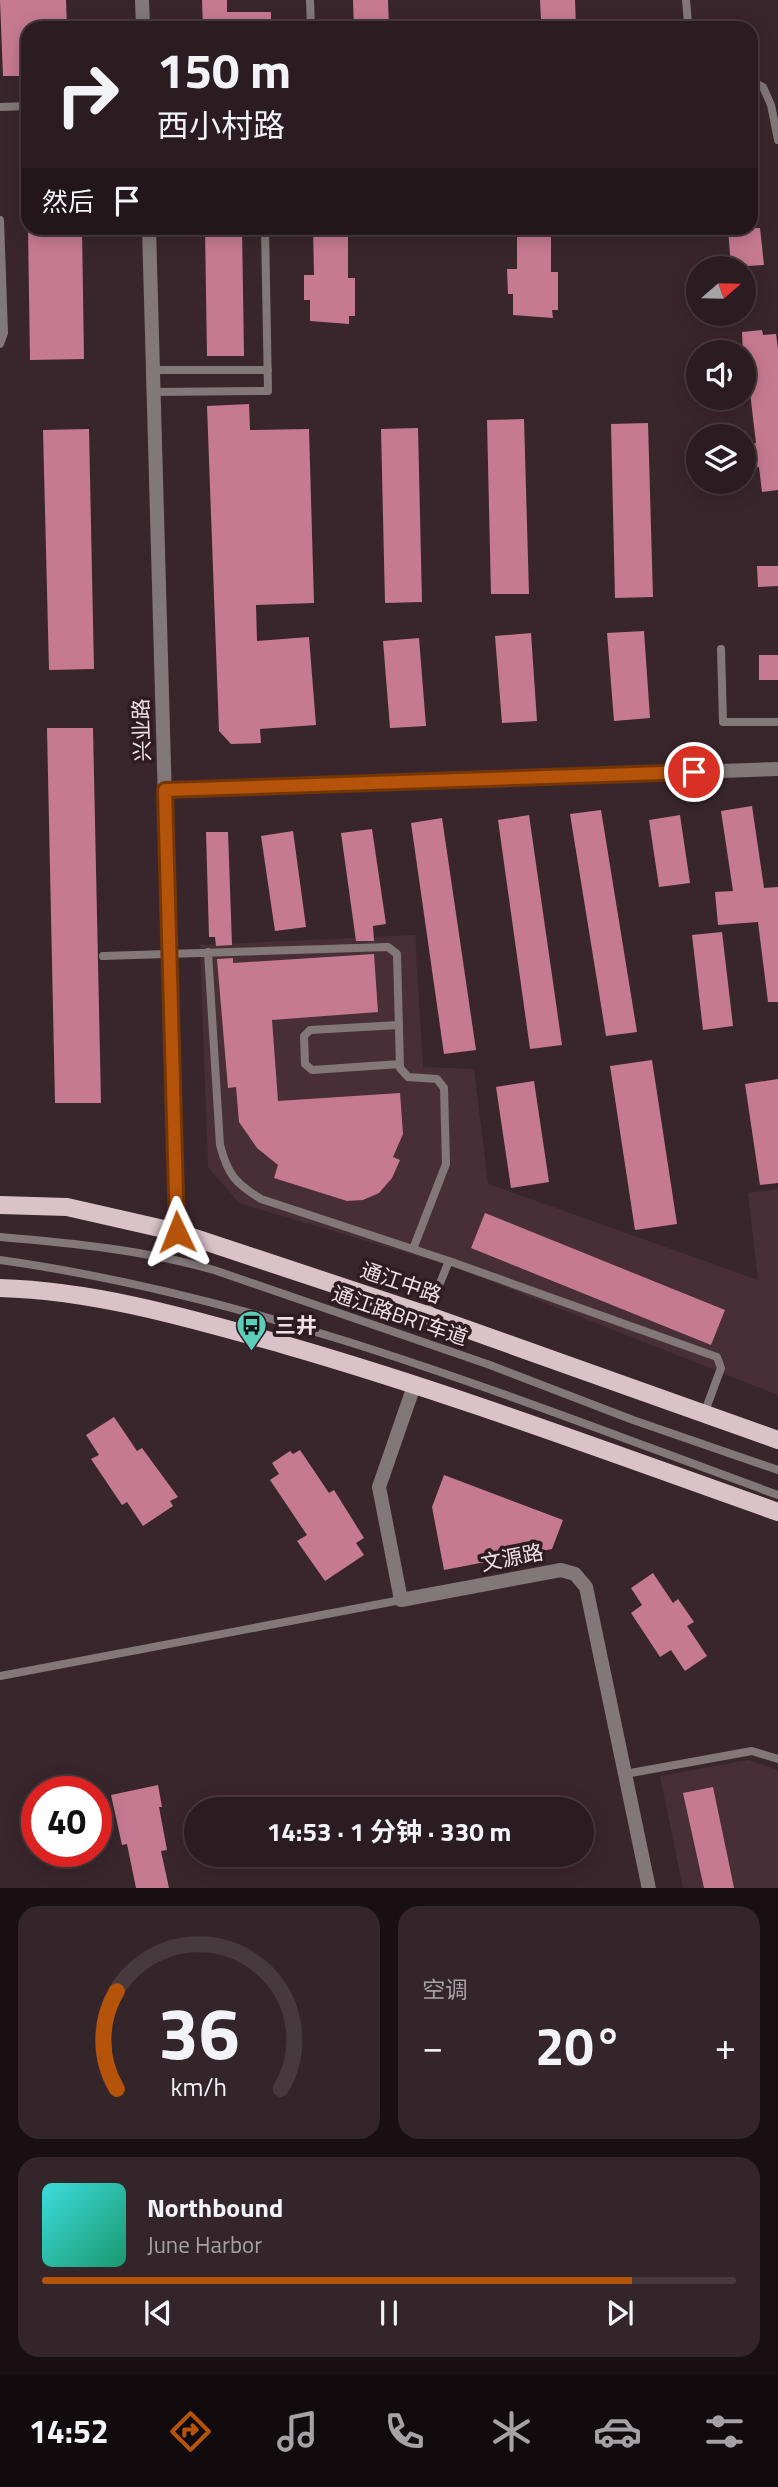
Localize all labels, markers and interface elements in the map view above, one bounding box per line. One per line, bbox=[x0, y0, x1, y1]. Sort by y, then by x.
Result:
text: 150 m bbox=[157, 32, 291, 107]
icon: right bbox=[42, 49, 133, 140]
text: 西小村路 bbox=[157, 101, 285, 149]
text: 然后 bbox=[42, 182, 94, 221]
icon: arrive bbox=[108, 182, 146, 220]
north arrow bbox=[686, 256, 756, 326]
map controls bbox=[686, 256, 756, 494]
button: sound bbox=[686, 340, 756, 410]
button: layers bbox=[686, 424, 756, 494]
street label: 兴业路 bbox=[124, 698, 158, 762]
pin bbox=[664, 742, 724, 802]
icon: arrive bbox=[675, 753, 713, 791]
position arrow bbox=[140, 1195, 214, 1269]
street label: 通江中路 bbox=[356, 1253, 446, 1311]
street label: 通江路BRT车道 bbox=[328, 1277, 473, 1353]
bus stop icon: 三井 bbox=[235, 1309, 269, 1353]
place label: 三井 bbox=[275, 1309, 317, 1341]
street label: 文源路 bbox=[478, 1535, 546, 1579]
speed limit sign: 40 bbox=[21, 1776, 112, 1867]
text: 14:53 · 1 分钟 · 330 m bbox=[267, 1812, 511, 1851]
text: 空调 bbox=[422, 1972, 468, 2007]
text: 36 bbox=[158, 1977, 240, 2087]
text: 20° bbox=[535, 2006, 623, 2085]
text: − bbox=[422, 2017, 443, 2075]
text: + bbox=[715, 2017, 736, 2075]
text: km/h bbox=[171, 2067, 227, 2105]
text: Northbound bbox=[147, 2188, 283, 2227]
text: June Harbor bbox=[147, 2227, 262, 2262]
icon: previous bbox=[139, 2294, 177, 2332]
icon: pause bbox=[370, 2294, 408, 2332]
icon: next bbox=[601, 2294, 639, 2332]
text: 14:52 bbox=[29, 2407, 109, 2455]
icon: directions bbox=[166, 2407, 215, 2456]
icon: music bbox=[273, 2407, 322, 2456]
icon: phone bbox=[380, 2407, 429, 2456]
icon: climate bbox=[487, 2407, 536, 2456]
icon: car bbox=[593, 2407, 642, 2456]
icon: filters bbox=[700, 2407, 749, 2456]

